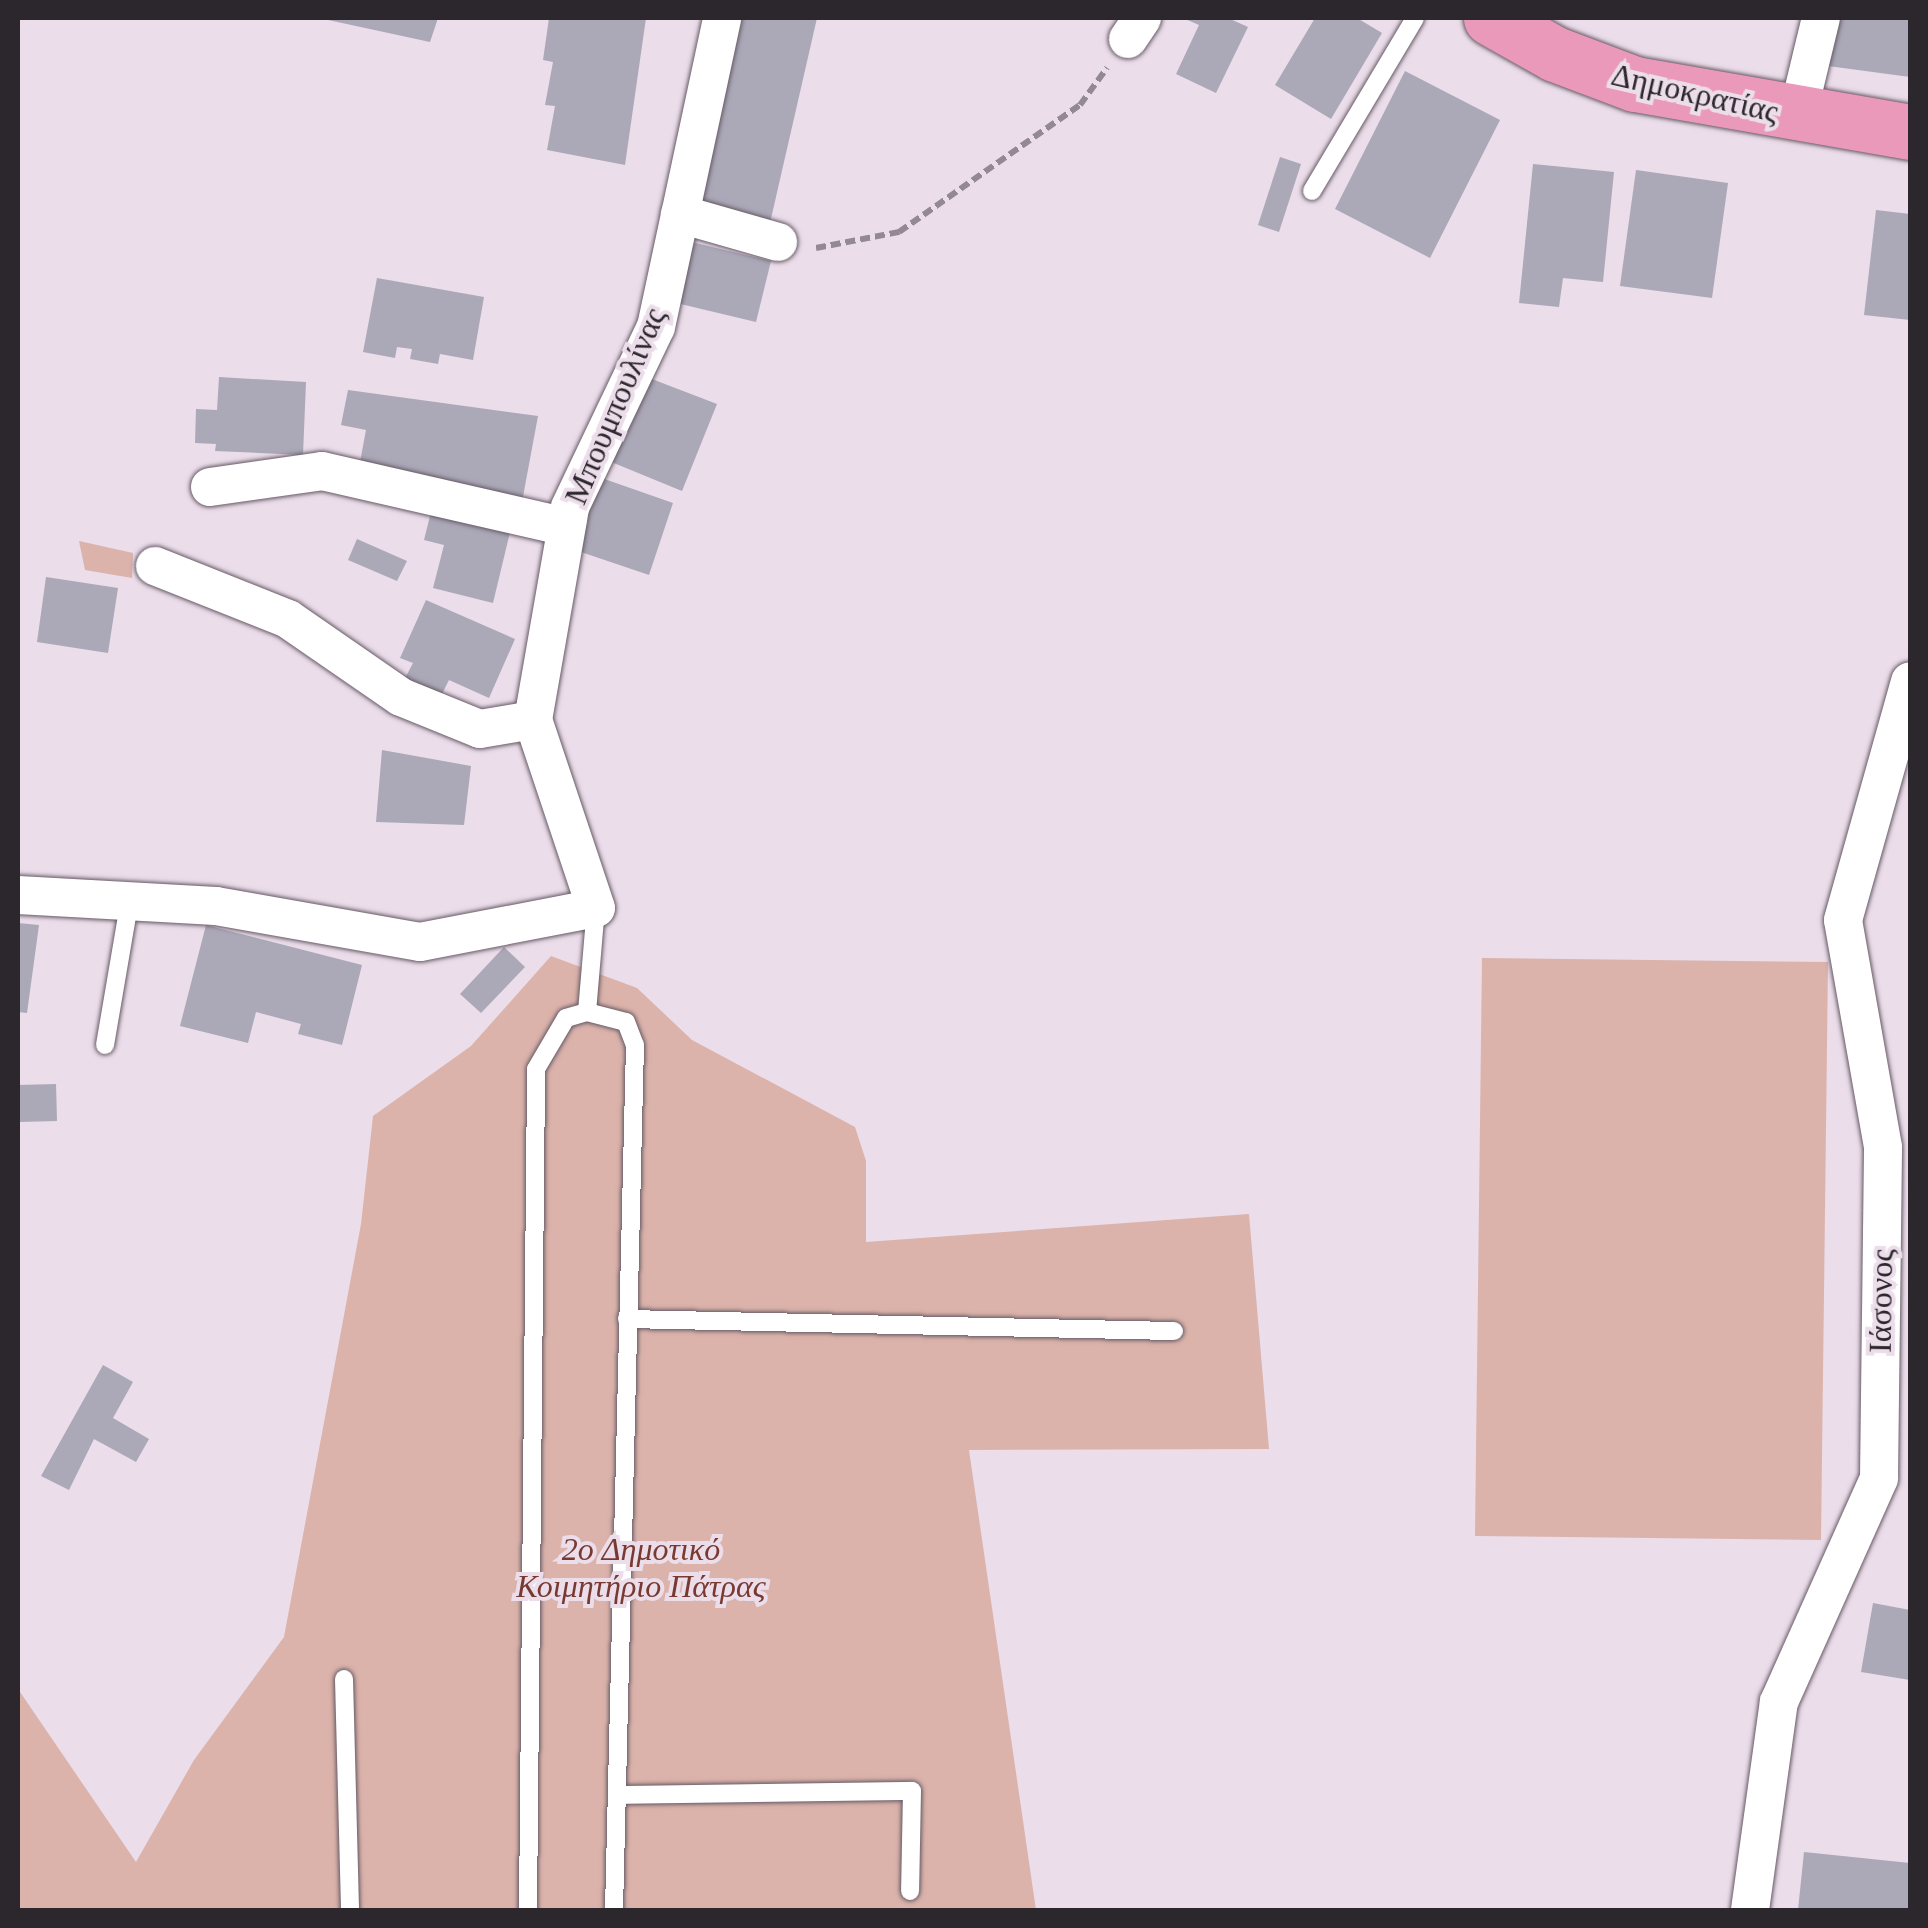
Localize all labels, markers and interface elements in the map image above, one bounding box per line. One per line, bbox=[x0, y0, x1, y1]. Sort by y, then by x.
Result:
street label: Δημοκρατίας bbox=[1608, 55, 1782, 131]
street label: Μπουμπουλίνας bbox=[556, 302, 674, 510]
street label: Ιάσονος bbox=[1861, 1249, 1901, 1353]
park label: 2o Δημοτικό Κοιμητήριο Πάτρας bbox=[516, 1531, 766, 1606]

